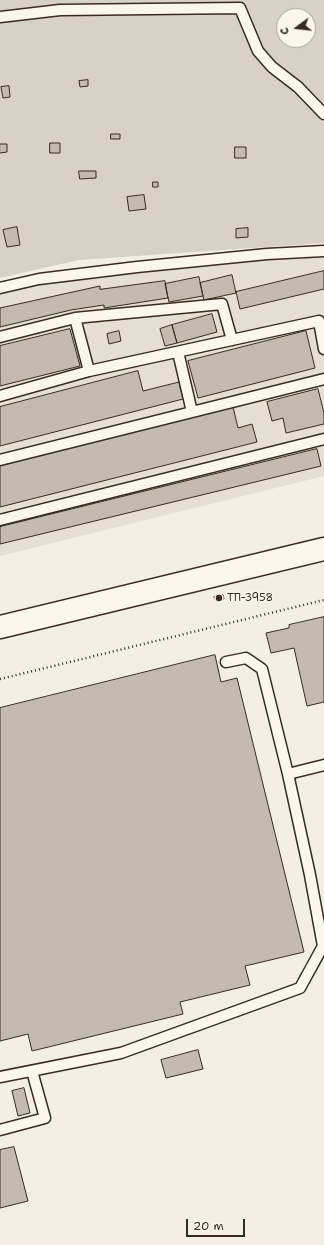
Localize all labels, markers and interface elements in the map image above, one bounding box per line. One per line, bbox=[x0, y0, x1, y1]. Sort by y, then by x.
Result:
north arrow bbox=[276, 8, 316, 48]
text: С bbox=[277, 26, 293, 36]
place label: ТП-3958 bbox=[227, 591, 273, 605]
marker: ТП-3958 bbox=[214, 593, 224, 603]
scale bar bbox=[188, 1211, 247, 1237]
text: 20 m bbox=[193, 1218, 224, 1234]

